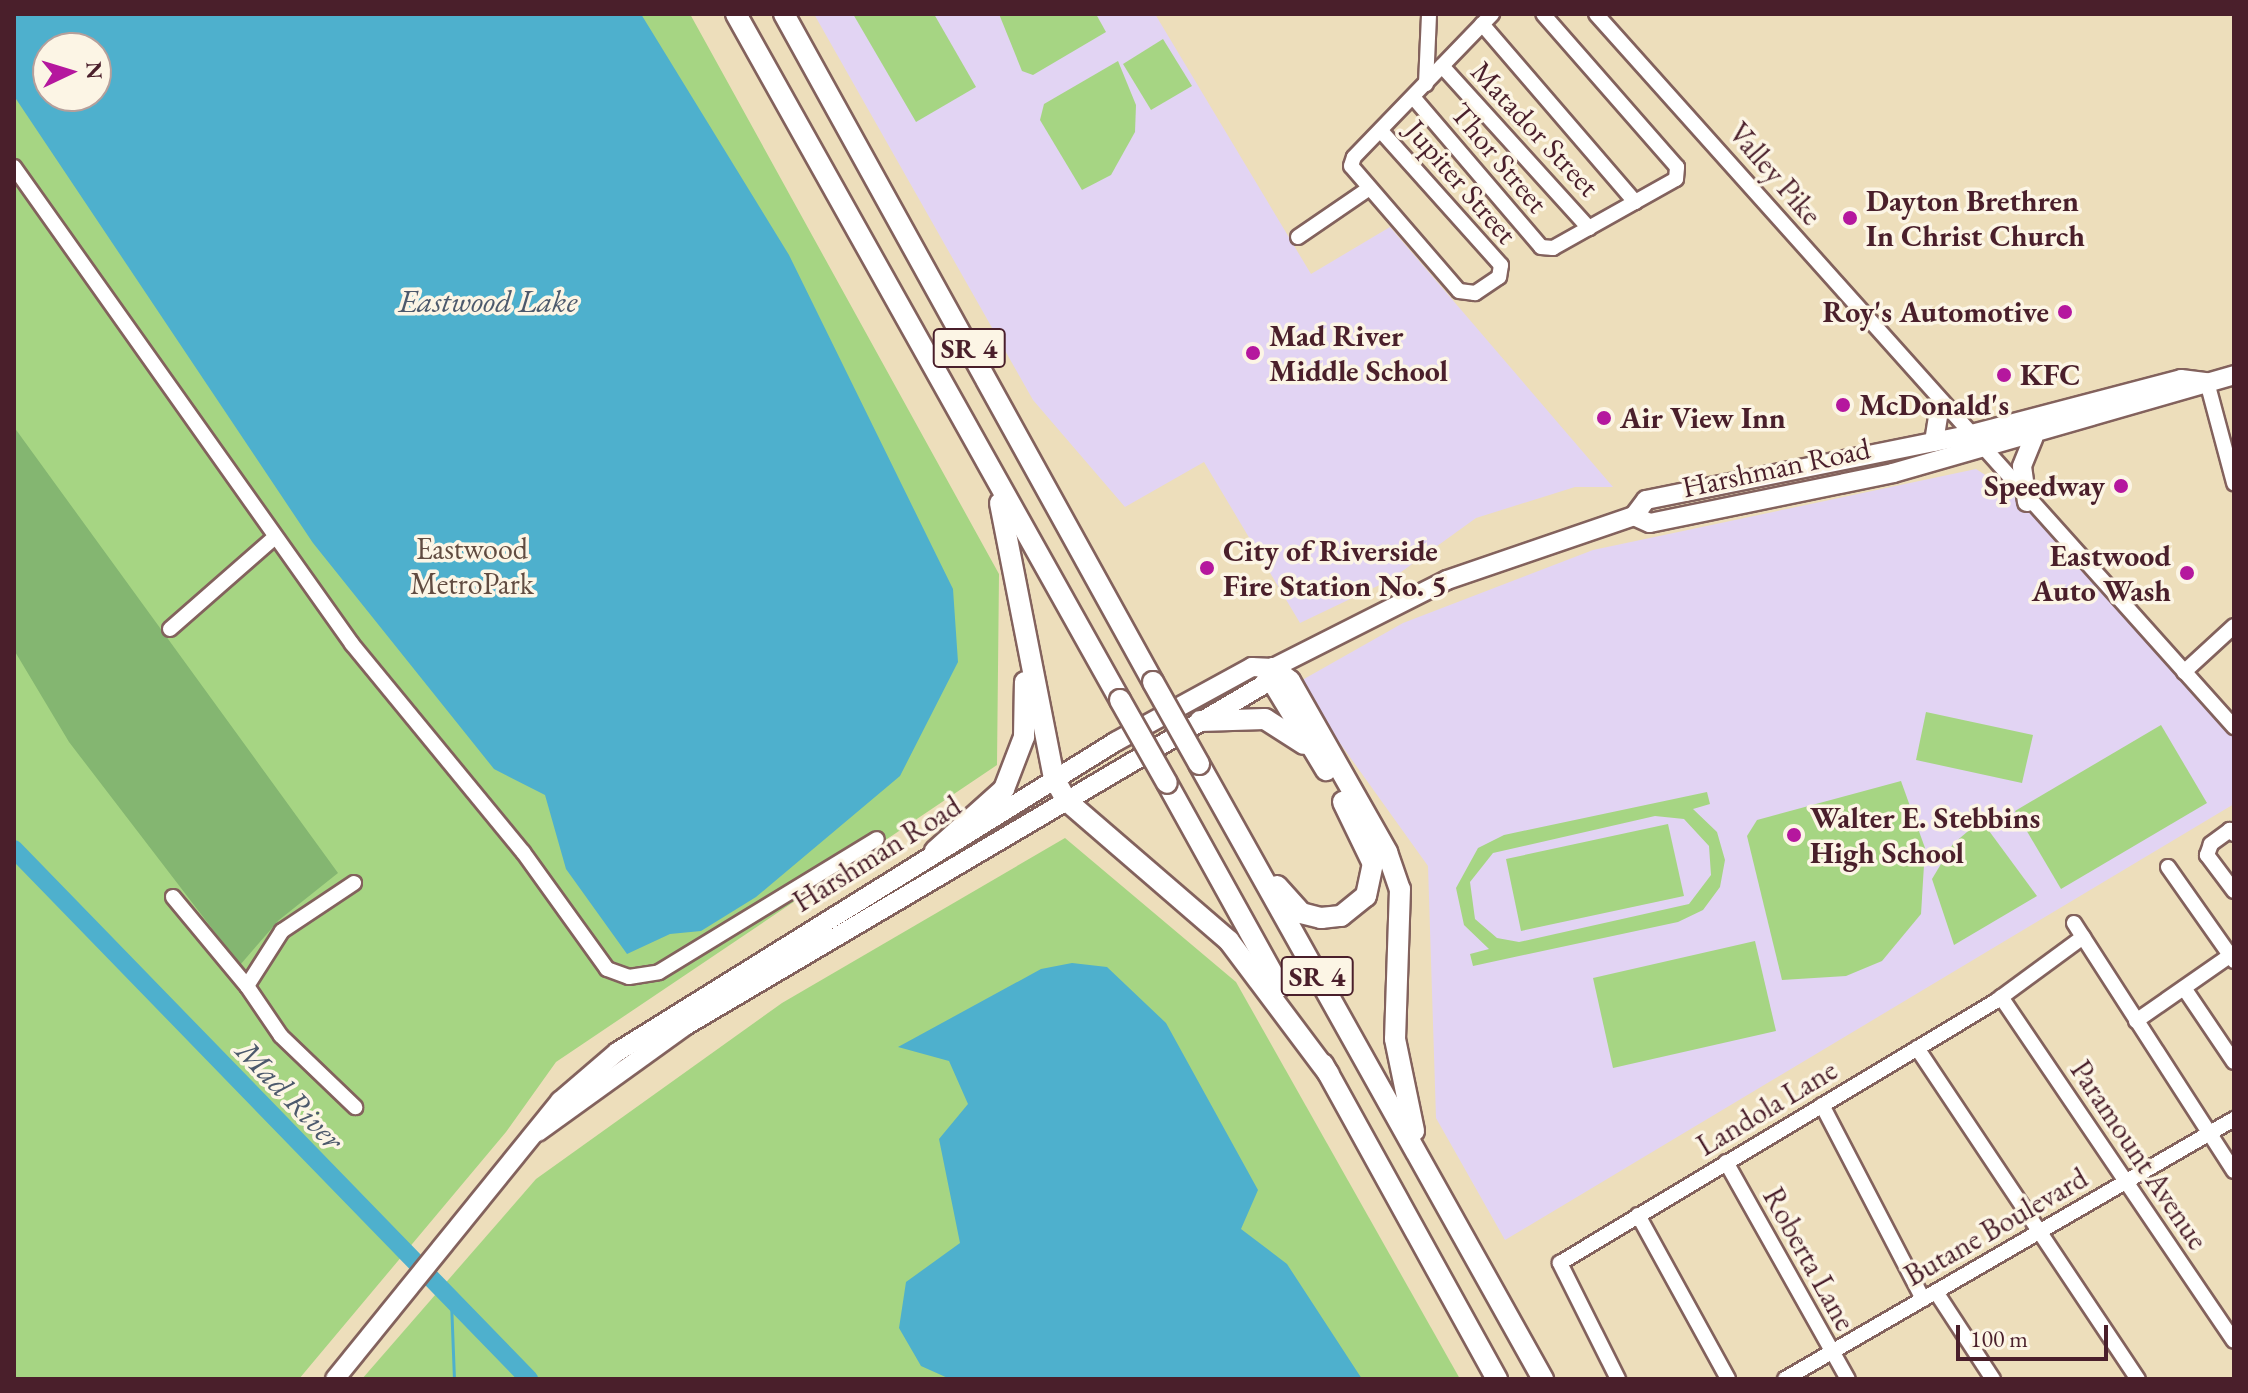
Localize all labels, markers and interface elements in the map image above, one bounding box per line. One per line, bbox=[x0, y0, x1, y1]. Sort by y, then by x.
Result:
north arrow bbox=[32, 32, 112, 112]
street label: Matador Street bbox=[1463, 54, 1607, 204]
text: N bbox=[79, 61, 110, 80]
street label: Thor Street bbox=[1443, 96, 1555, 220]
street label: Jupiter Street bbox=[1398, 113, 1524, 251]
street label: Valley Pike bbox=[1721, 115, 1829, 233]
place label: Dayton Brethren In Christ Church bbox=[1866, 183, 2085, 254]
marker: Dayton Brethren In Christ Church bbox=[1841, 209, 1859, 227]
water label: Eastwood Lake bbox=[399, 282, 577, 320]
place label: Roy's Automotive bbox=[1822, 294, 2049, 330]
marker: Roy's Automotive bbox=[2056, 303, 2074, 321]
place label: Mad River Middle School bbox=[1269, 318, 1448, 388]
road number: SR 4 bbox=[931, 324, 1007, 372]
marker: Mad River Middle School bbox=[1244, 344, 1262, 362]
place label: KFC bbox=[2020, 357, 2081, 393]
marker: KFC bbox=[1995, 366, 2013, 384]
place label: McDonald's bbox=[1859, 387, 2009, 423]
marker: McDonald's bbox=[1834, 396, 1852, 414]
place label: Air View Inn bbox=[1620, 400, 1786, 436]
marker: Air View Inn bbox=[1595, 409, 1613, 427]
street label: Harshman Road bbox=[1679, 430, 1873, 506]
place label: Speedway bbox=[1984, 468, 2105, 504]
marker: Speedway bbox=[2112, 477, 2130, 495]
park label: Eastwood MetroPark bbox=[410, 531, 534, 602]
place label: City of Riverside Fire Station No. 5 bbox=[1223, 533, 1447, 604]
place label: Eastwood Auto Wash bbox=[2032, 538, 2171, 608]
marker: City of Riverside Fire Station No. 5 bbox=[1198, 559, 1216, 577]
marker: Eastwood Auto Wash bbox=[2178, 564, 2196, 582]
street label: Harshman Road bbox=[786, 788, 968, 920]
place label: Walter E. Stebbins High School bbox=[1810, 800, 2040, 870]
marker: Walter E. Stebbins High School bbox=[1785, 826, 1803, 844]
road number: SR 4 bbox=[1279, 952, 1355, 1000]
water label: Mad River bbox=[228, 1032, 352, 1158]
street label: Landola Lane bbox=[1690, 1052, 1844, 1164]
street label: Paramount Avenue bbox=[2062, 1054, 2216, 1256]
street label: Butane Boulevard bbox=[1898, 1160, 2094, 1294]
street label: Roberta Lane bbox=[1755, 1181, 1863, 1337]
scale bar bbox=[1960, 1309, 2112, 1359]
text: 100 m bbox=[1970, 1323, 2028, 1354]

